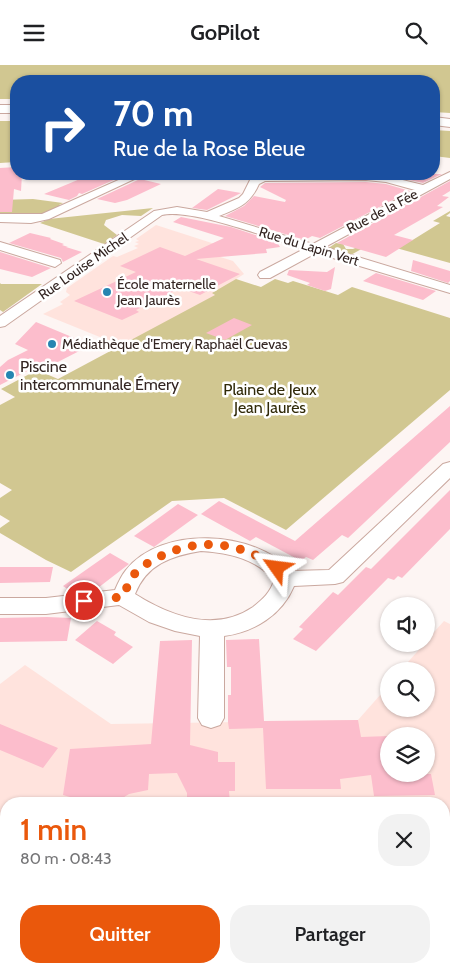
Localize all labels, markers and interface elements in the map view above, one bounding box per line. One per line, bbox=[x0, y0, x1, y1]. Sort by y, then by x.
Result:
icon: menu bbox=[20, 19, 48, 47]
text: GoPilot bbox=[190, 19, 260, 46]
icon: search bbox=[402, 19, 430, 47]
text: 70 m bbox=[113, 92, 194, 135]
icon: right bbox=[30, 95, 95, 160]
text: Rue de la Rose Bleue bbox=[113, 135, 305, 162]
street label: Rue de la Fée bbox=[343, 185, 421, 237]
street label: Rue du Lapin Vert bbox=[257, 222, 361, 270]
street label: Rue Louise Michel bbox=[35, 228, 132, 304]
place label: École maternelle Jean Jaurès bbox=[116, 275, 216, 309]
marker: École maternelle Jean Jaurès bbox=[101, 286, 113, 298]
place label: Médiathèque d'Emery Raphaël Cuevas bbox=[62, 335, 288, 353]
marker: Médiathèque d'Emery Raphaël Cuevas bbox=[46, 338, 58, 350]
place label: Piscine intercommunale Émery bbox=[20, 357, 179, 394]
marker: Piscine intercommunale Émery bbox=[4, 369, 16, 381]
park label: Plaine de Jeux Jean Jaurès bbox=[223, 380, 317, 417]
position arrow bbox=[250, 541, 302, 593]
pin bbox=[63, 580, 105, 622]
icon: arrive bbox=[70, 587, 98, 615]
map controls bbox=[380, 597, 435, 782]
button: sound bbox=[380, 597, 435, 652]
button: search bbox=[380, 662, 435, 717]
button: layers bbox=[380, 727, 435, 782]
text: 1 min bbox=[20, 811, 87, 848]
button: close bbox=[378, 814, 430, 866]
text: 80 m · 08:43 bbox=[20, 849, 112, 868]
button: Quitter bbox=[20, 905, 220, 963]
button: Partager bbox=[230, 905, 430, 963]

